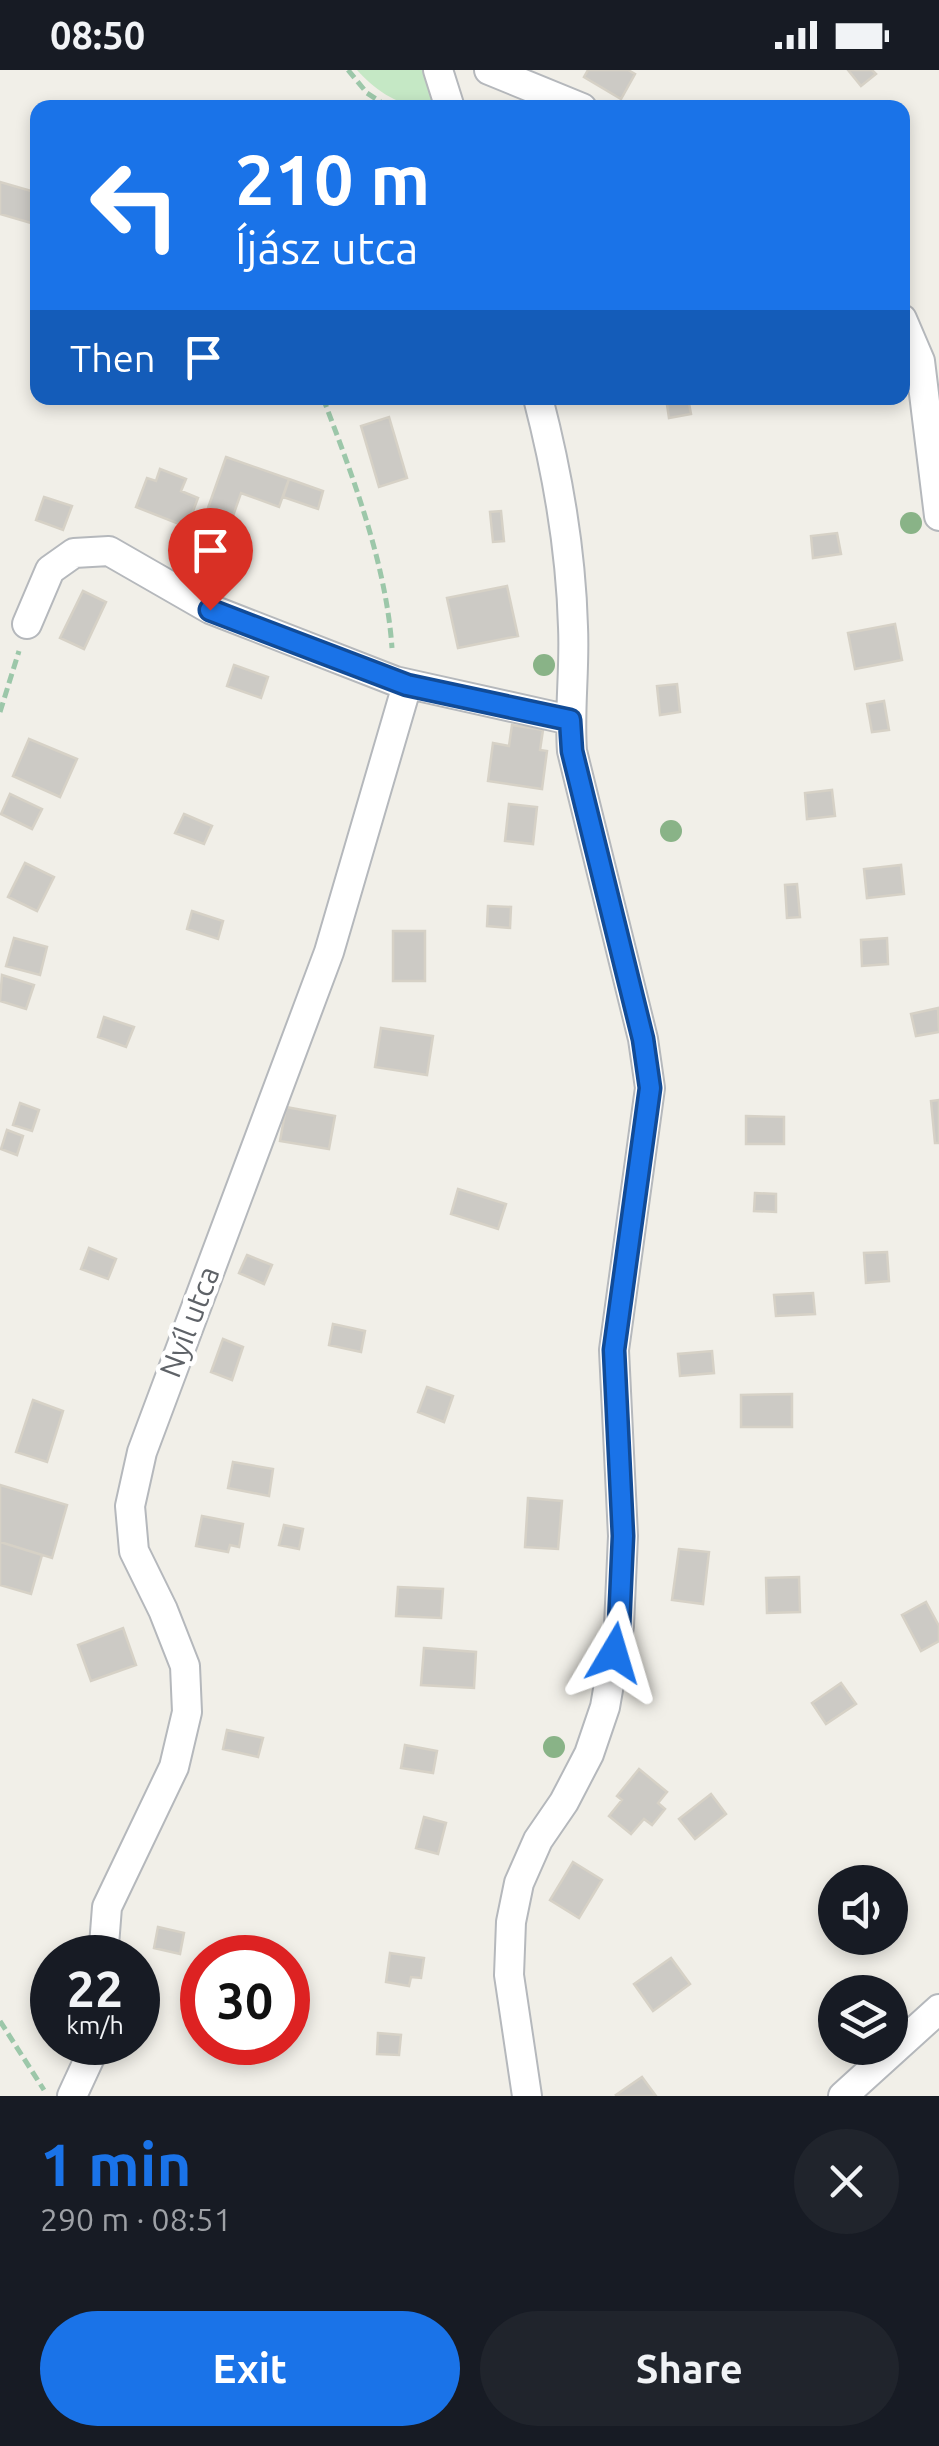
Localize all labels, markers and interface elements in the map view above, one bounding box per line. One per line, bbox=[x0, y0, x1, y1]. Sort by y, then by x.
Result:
text: 08:50 bbox=[50, 14, 145, 56]
icon: left bbox=[70, 140, 200, 270]
text: 210 m bbox=[235, 140, 430, 218]
text: Íjász utca bbox=[235, 222, 418, 273]
icon: arrive bbox=[176, 330, 231, 385]
text: Then bbox=[70, 337, 156, 379]
pin bbox=[168, 508, 253, 611]
icon: arrive bbox=[183, 523, 238, 578]
street label: Nyíl utca bbox=[152, 1261, 226, 1382]
position arrow bbox=[562, 1601, 666, 1705]
map controls bbox=[818, 1865, 908, 2065]
button: sound bbox=[818, 1865, 908, 1955]
speed limit sign: 30 bbox=[180, 1935, 310, 2065]
text: 22 bbox=[67, 1960, 123, 2016]
button: layers bbox=[818, 1975, 908, 2065]
text: km/h bbox=[66, 2011, 124, 2039]
button: close bbox=[794, 2129, 899, 2234]
text: 1 min bbox=[40, 2130, 192, 2197]
text: 290 m · 08:51 bbox=[40, 2201, 232, 2237]
button: Exit bbox=[40, 2311, 460, 2426]
button: Share bbox=[480, 2311, 899, 2426]

